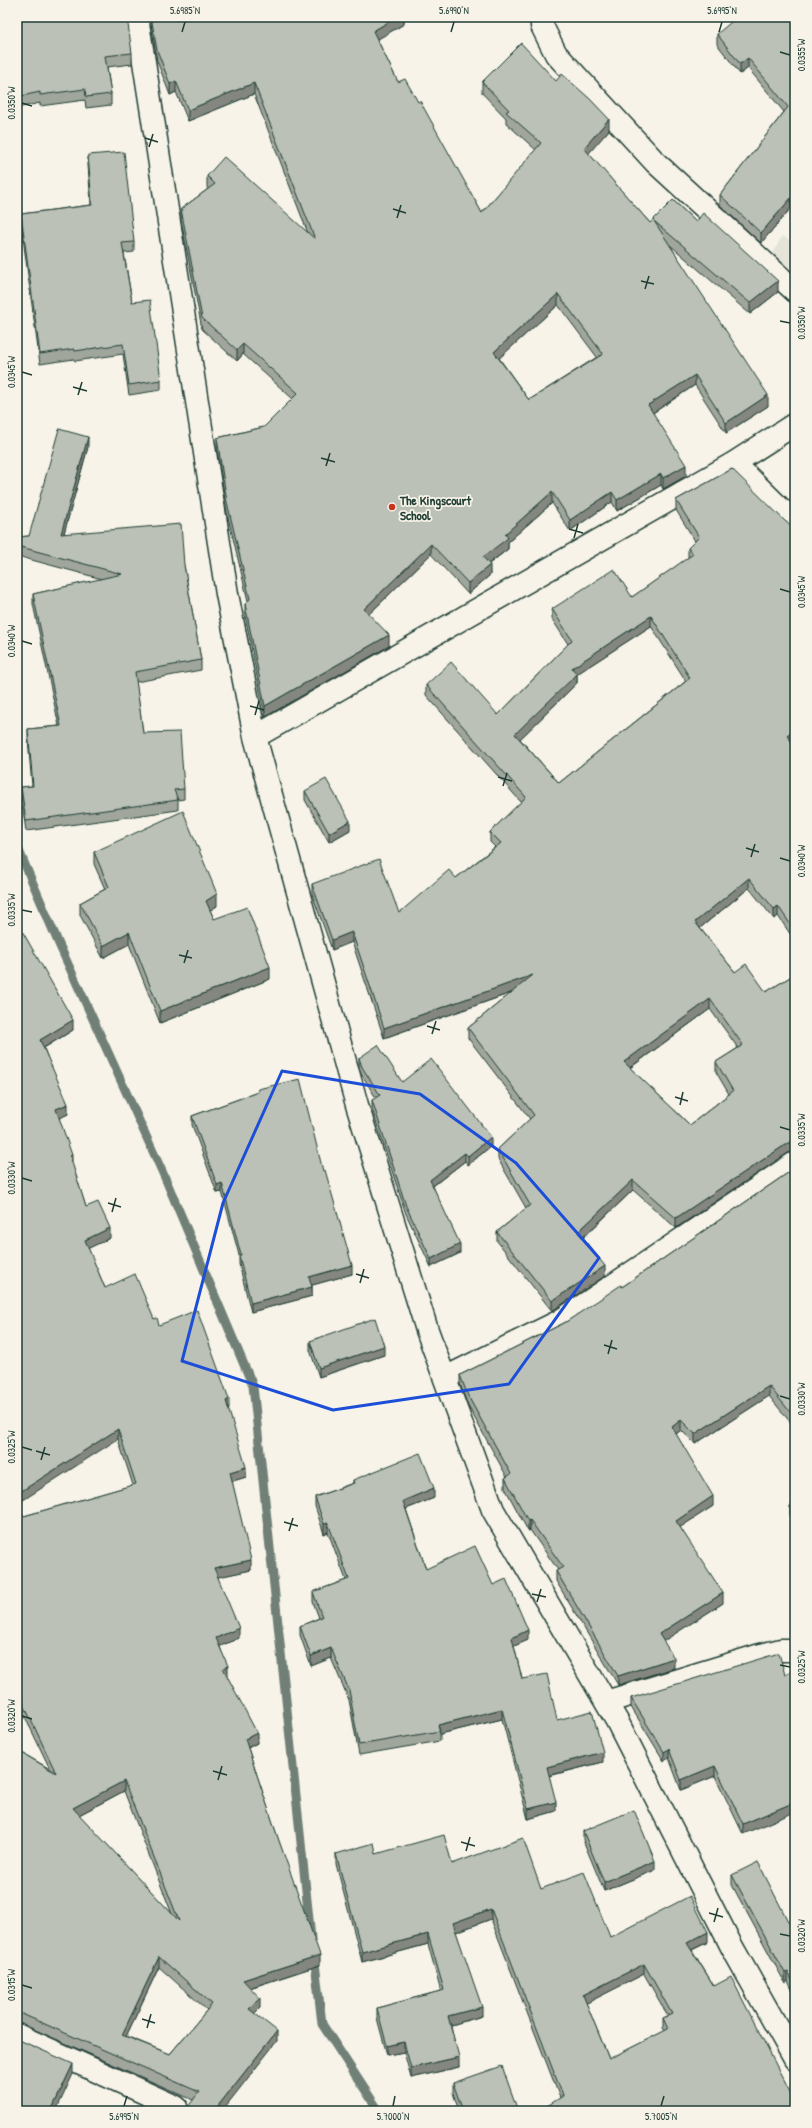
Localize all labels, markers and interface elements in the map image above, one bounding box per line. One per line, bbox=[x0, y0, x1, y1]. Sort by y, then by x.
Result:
text: 5.6985°N bbox=[170, 4, 200, 17]
text: 5.6990°N bbox=[439, 4, 469, 17]
text: 5.6995°N bbox=[707, 4, 737, 17]
text: 0.0355°W bbox=[795, 38, 808, 71]
text: 0.0350°W bbox=[5, 86, 18, 119]
text: 0.0350°W bbox=[795, 306, 808, 339]
text: 0.0345°W bbox=[5, 355, 18, 388]
place label: The Kingscourt School bbox=[399, 491, 472, 524]
marker: The Kingscourt School bbox=[387, 502, 397, 512]
text: 0.0345°W bbox=[795, 575, 808, 608]
text: 0.0340°W bbox=[5, 624, 18, 657]
text: 0.0340°W bbox=[795, 844, 808, 877]
text: 0.0335°W bbox=[5, 893, 18, 926]
text: 0.0335°W bbox=[795, 1113, 808, 1146]
text: 0.0330°W bbox=[5, 1161, 18, 1195]
text: 0.0330°W bbox=[795, 1382, 808, 1416]
text: 0.0325°W bbox=[5, 1430, 18, 1463]
text: 0.0325°W bbox=[795, 1650, 808, 1683]
text: 0.0320°W bbox=[5, 1699, 18, 1733]
text: 0.0320°W bbox=[795, 1919, 808, 1953]
text: 0.0315°W bbox=[5, 1968, 18, 2001]
text: 5.6995°N bbox=[109, 2110, 139, 2123]
text: 5.7000°N bbox=[377, 2110, 409, 2123]
text: 5.7005°N bbox=[645, 2110, 677, 2123]

